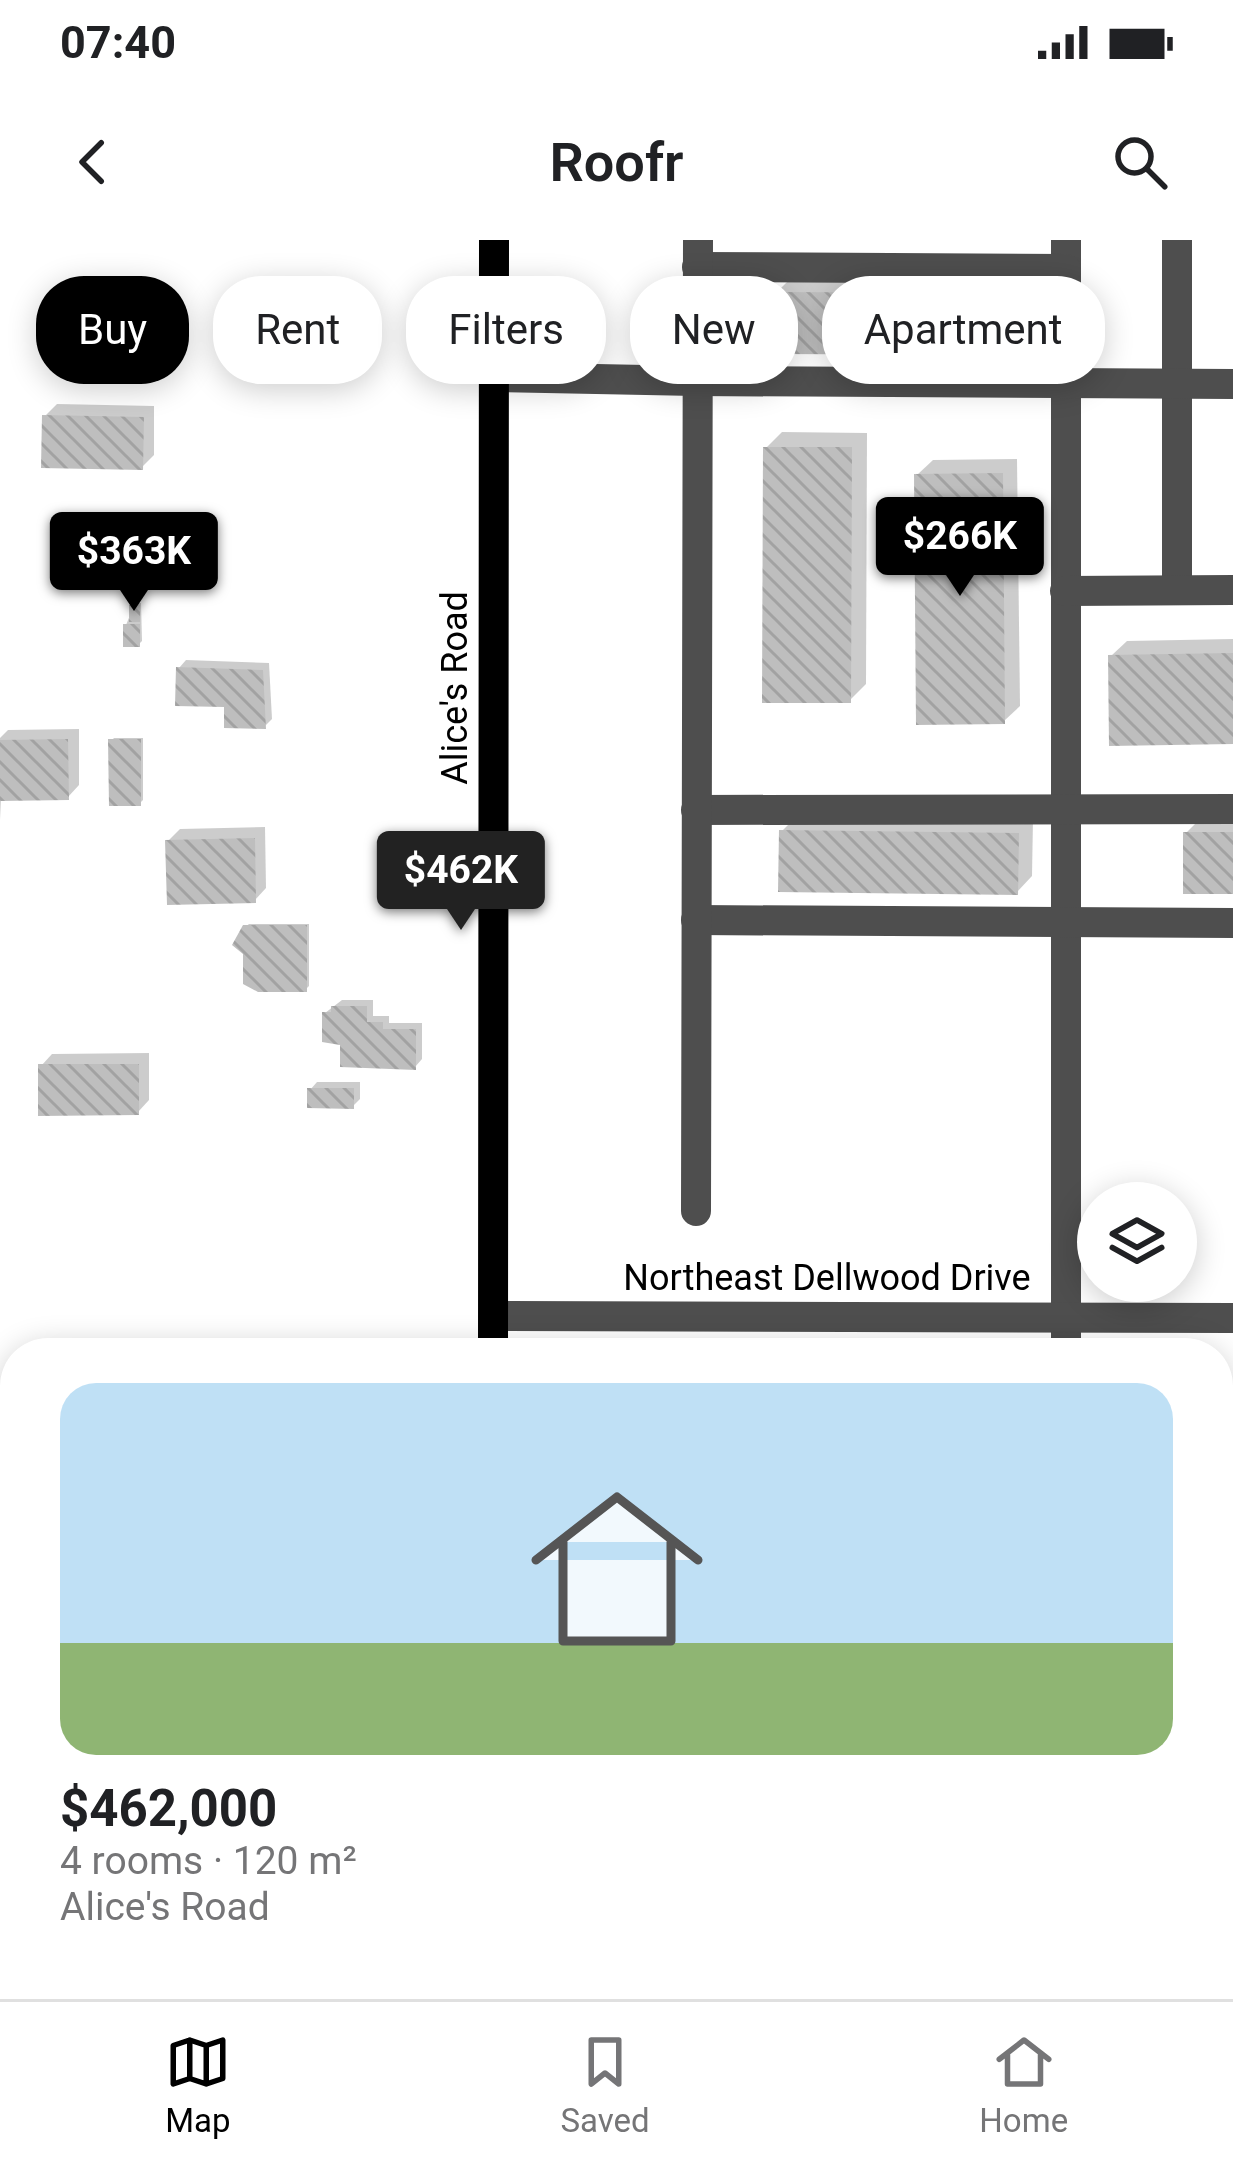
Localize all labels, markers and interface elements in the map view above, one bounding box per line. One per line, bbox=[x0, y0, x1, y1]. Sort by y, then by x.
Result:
text: 07:40 bbox=[60, 16, 176, 69]
icon: back bbox=[60, 129, 126, 195]
icon: search bbox=[1107, 129, 1173, 195]
text: Roofr bbox=[549, 131, 684, 194]
chip: Buy bbox=[36, 276, 189, 384]
chip: Rent bbox=[213, 276, 382, 384]
chip: Filters bbox=[406, 276, 606, 384]
chip: New bbox=[630, 276, 798, 384]
chip: Apartment bbox=[822, 276, 1105, 384]
pin: $266K bbox=[876, 497, 1044, 599]
pin: $363K bbox=[50, 512, 218, 614]
text: $266K bbox=[903, 513, 1017, 559]
text: $363K bbox=[77, 528, 191, 574]
street label: Alice's Road bbox=[434, 591, 476, 785]
pin: $462K bbox=[377, 831, 545, 933]
text: $462K bbox=[404, 847, 518, 893]
map controls bbox=[1077, 1182, 1197, 1302]
button: layers bbox=[1077, 1182, 1197, 1302]
street label: Northeast Dellwood Drive bbox=[623, 1257, 1031, 1299]
icon: home bbox=[509, 1461, 725, 1677]
text: $462,000 bbox=[60, 1779, 277, 1838]
text: 4 rooms · 120 m² bbox=[60, 1838, 357, 1884]
text: Alice's Road bbox=[60, 1884, 270, 1930]
tab: Map bbox=[165, 2029, 231, 2140]
tab: Saved bbox=[560, 2029, 650, 2140]
tab: Home bbox=[979, 2029, 1068, 2140]

